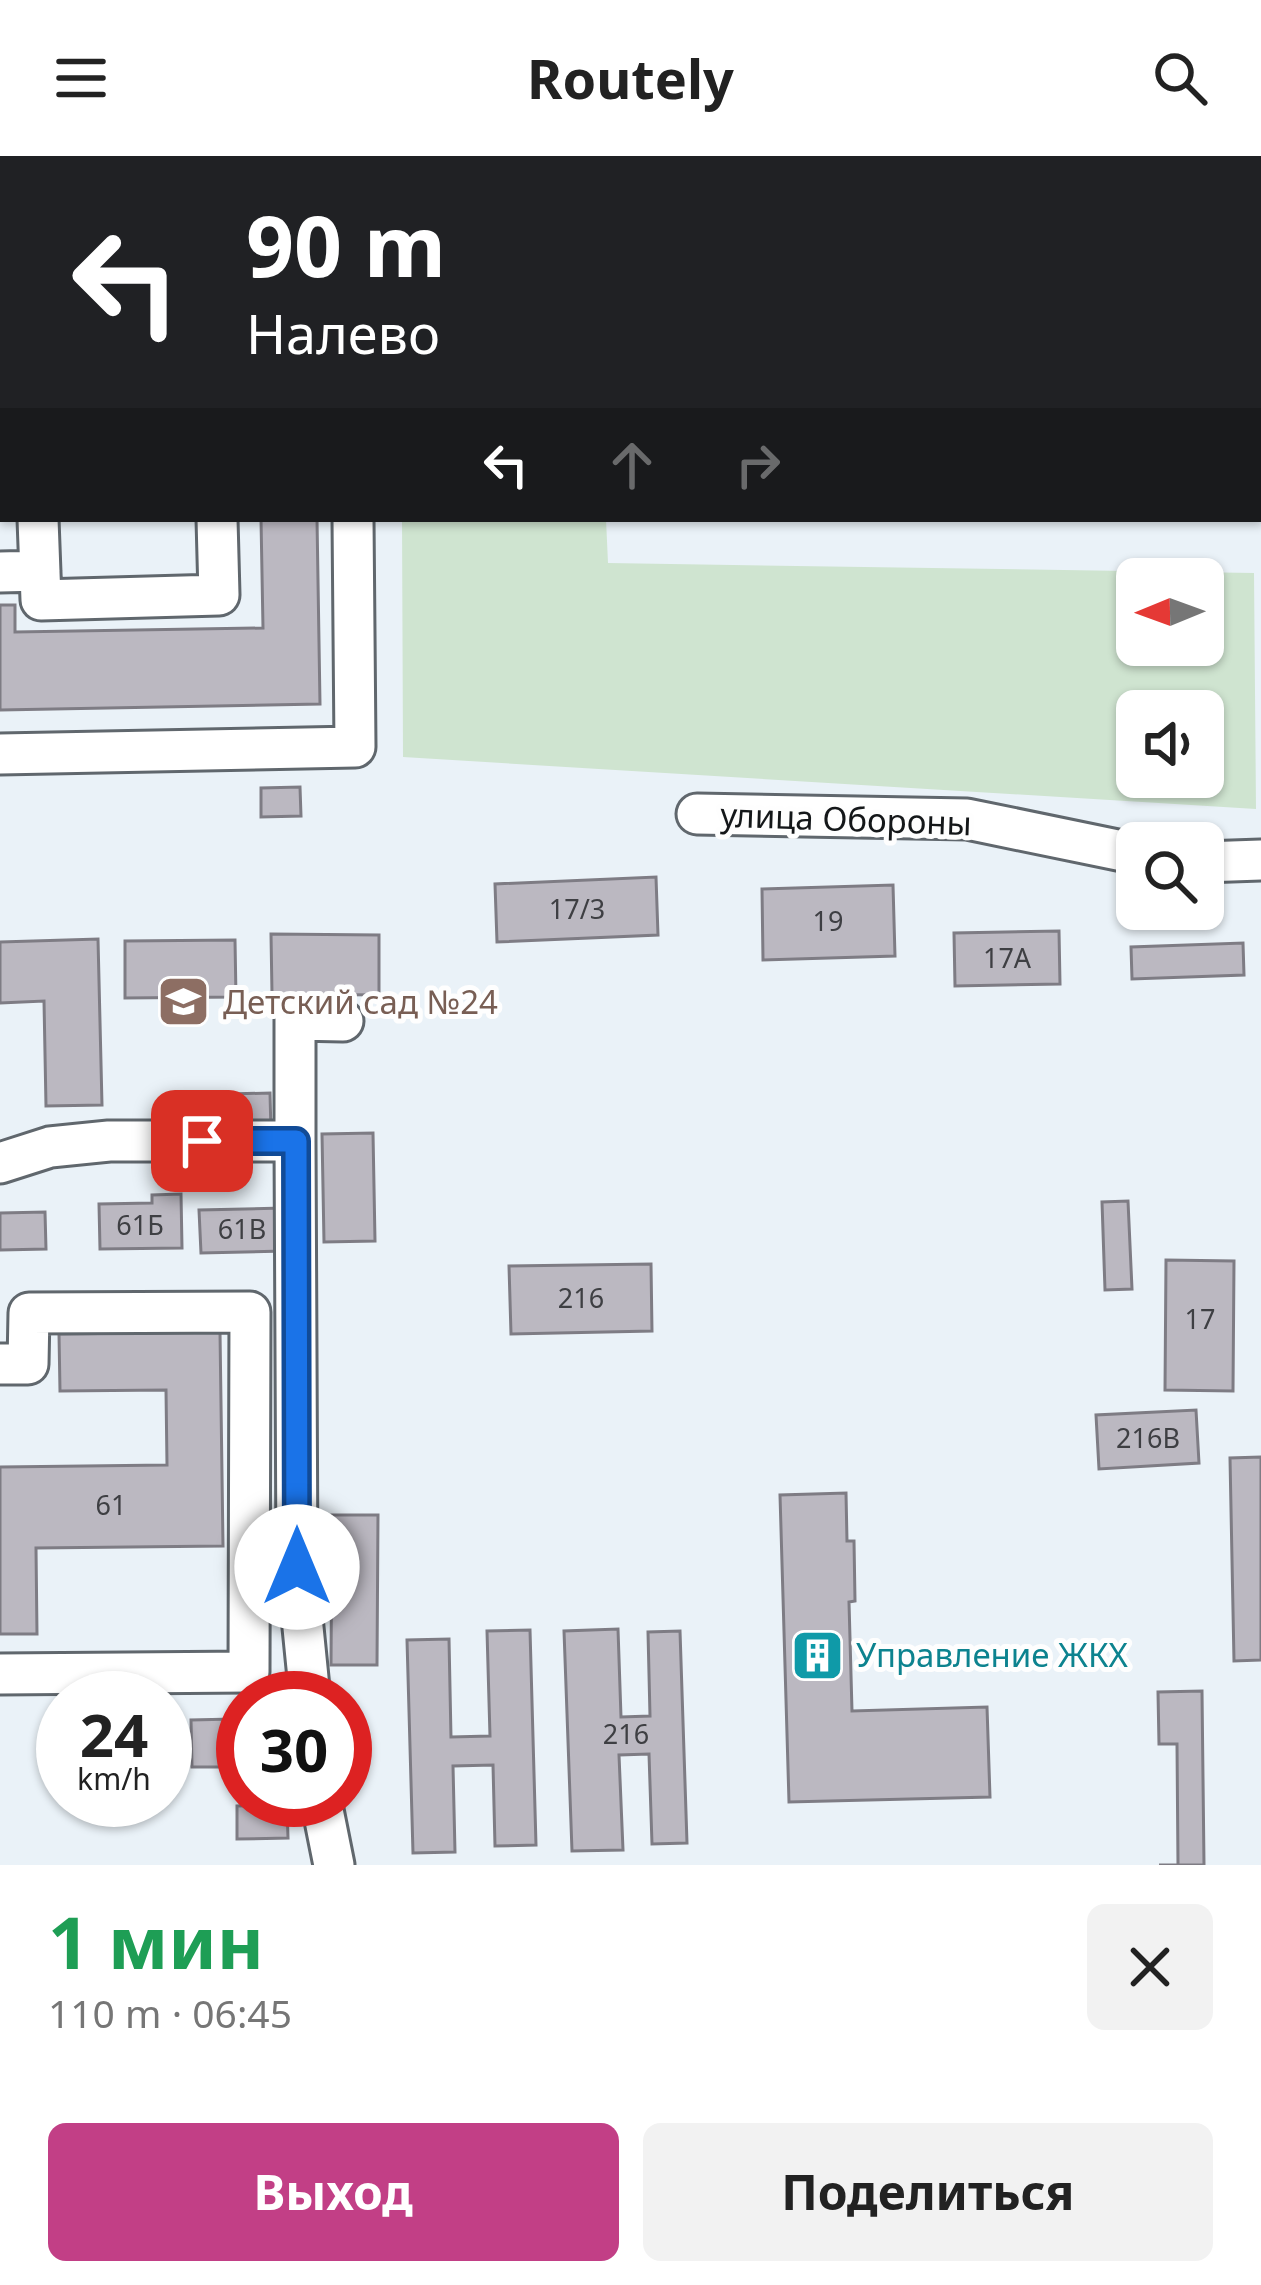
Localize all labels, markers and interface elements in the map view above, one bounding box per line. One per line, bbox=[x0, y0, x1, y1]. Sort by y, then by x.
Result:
text: Routely bbox=[527, 41, 734, 115]
icon: menu bbox=[48, 45, 114, 111]
icon: search bbox=[1147, 45, 1213, 111]
text: 90 m bbox=[246, 187, 446, 302]
icon: left bbox=[48, 204, 204, 360]
text: Налево bbox=[246, 296, 440, 370]
icon: left bbox=[473, 432, 539, 498]
icon: ahead bbox=[599, 432, 665, 498]
icon: right bbox=[725, 432, 791, 498]
north arrow bbox=[1116, 558, 1224, 666]
map controls bbox=[1116, 558, 1224, 930]
button: sound bbox=[1116, 690, 1224, 798]
street label: улица Обороны bbox=[720, 792, 972, 845]
button: search bbox=[1116, 822, 1224, 930]
house number: 17/3 bbox=[549, 890, 605, 927]
house number: 19 bbox=[813, 902, 843, 939]
house number: 17А bbox=[983, 939, 1032, 976]
school or university icon: Детский сад №24 bbox=[156, 974, 212, 1030]
place label: Детский сад №24 bbox=[223, 979, 498, 1024]
pin bbox=[151, 1090, 253, 1192]
icon: arrive bbox=[169, 1108, 235, 1174]
house number: 61Б bbox=[116, 1206, 164, 1243]
house number: 61В bbox=[218, 1210, 266, 1247]
house number: 216 bbox=[558, 1279, 604, 1316]
house number: 17 bbox=[1185, 1300, 1215, 1337]
house number: 216В bbox=[1116, 1419, 1180, 1456]
house number: 61 bbox=[96, 1486, 126, 1523]
position arrow bbox=[234, 1504, 360, 1630]
building icon: Управление ЖКХ bbox=[789, 1627, 845, 1683]
place label: Управление ЖКХ bbox=[856, 1632, 1129, 1677]
speed limit sign: 30 bbox=[216, 1671, 372, 1827]
text: 24 bbox=[80, 1693, 148, 1775]
house number: 216 bbox=[603, 1715, 649, 1752]
text: km/h bbox=[77, 1758, 151, 1799]
text: 1 мин bbox=[48, 1892, 264, 1990]
button: close bbox=[1087, 1904, 1213, 2030]
text: 110 m · 06:45 bbox=[48, 1986, 292, 2039]
button: Выход bbox=[48, 2123, 619, 2261]
button: Поделиться bbox=[643, 2123, 1213, 2261]

